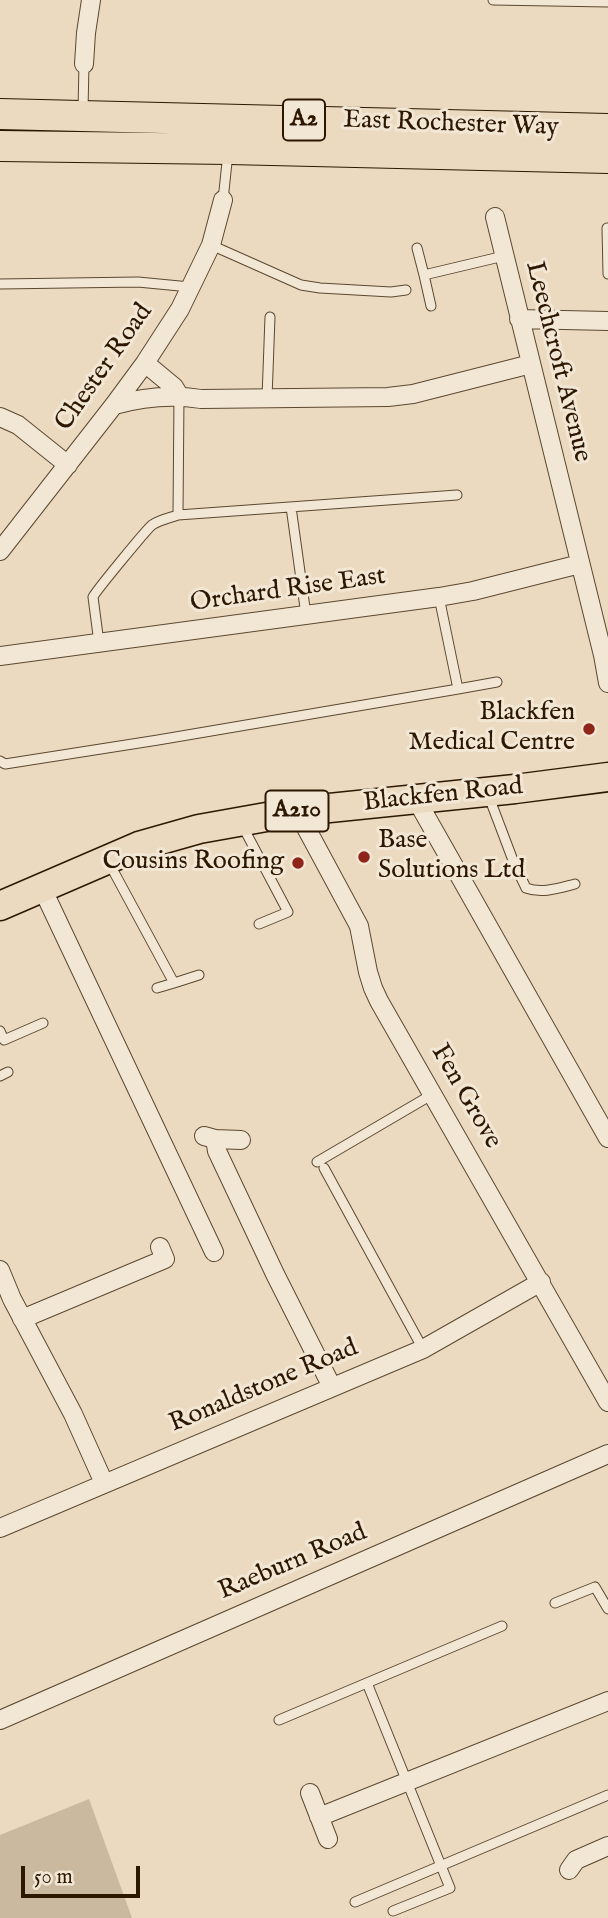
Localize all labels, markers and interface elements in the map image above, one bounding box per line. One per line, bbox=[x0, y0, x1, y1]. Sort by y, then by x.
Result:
road number: A2 bbox=[283, 100, 325, 140]
street label: East Rochester Way bbox=[343, 106, 559, 144]
street label: Leechcroft Avenue bbox=[517, 258, 597, 466]
street label: Chester Road bbox=[50, 298, 160, 438]
street label: Orchard Rise East bbox=[188, 562, 388, 620]
place label: Blackfen Medical Centre bbox=[408, 698, 575, 760]
marker: Blackfen Medical Centre bbox=[581, 721, 597, 737]
street label: Blackfen Road bbox=[362, 772, 524, 820]
road number: A210 bbox=[266, 790, 328, 832]
place label: Base Solutions Ltd bbox=[378, 826, 525, 888]
place label: Cousins Roofing bbox=[102, 847, 284, 879]
marker: Base Solutions Ltd bbox=[356, 849, 372, 865]
marker: Cousins Roofing bbox=[290, 855, 306, 871]
street label: Fen Grove bbox=[423, 1039, 507, 1155]
street label: Ronaldstone Road bbox=[165, 1333, 363, 1441]
street label: Raeburn Road bbox=[214, 1518, 372, 1608]
scale bar bbox=[24, 1852, 144, 1896]
text: 50 m bbox=[34, 1864, 73, 1891]

